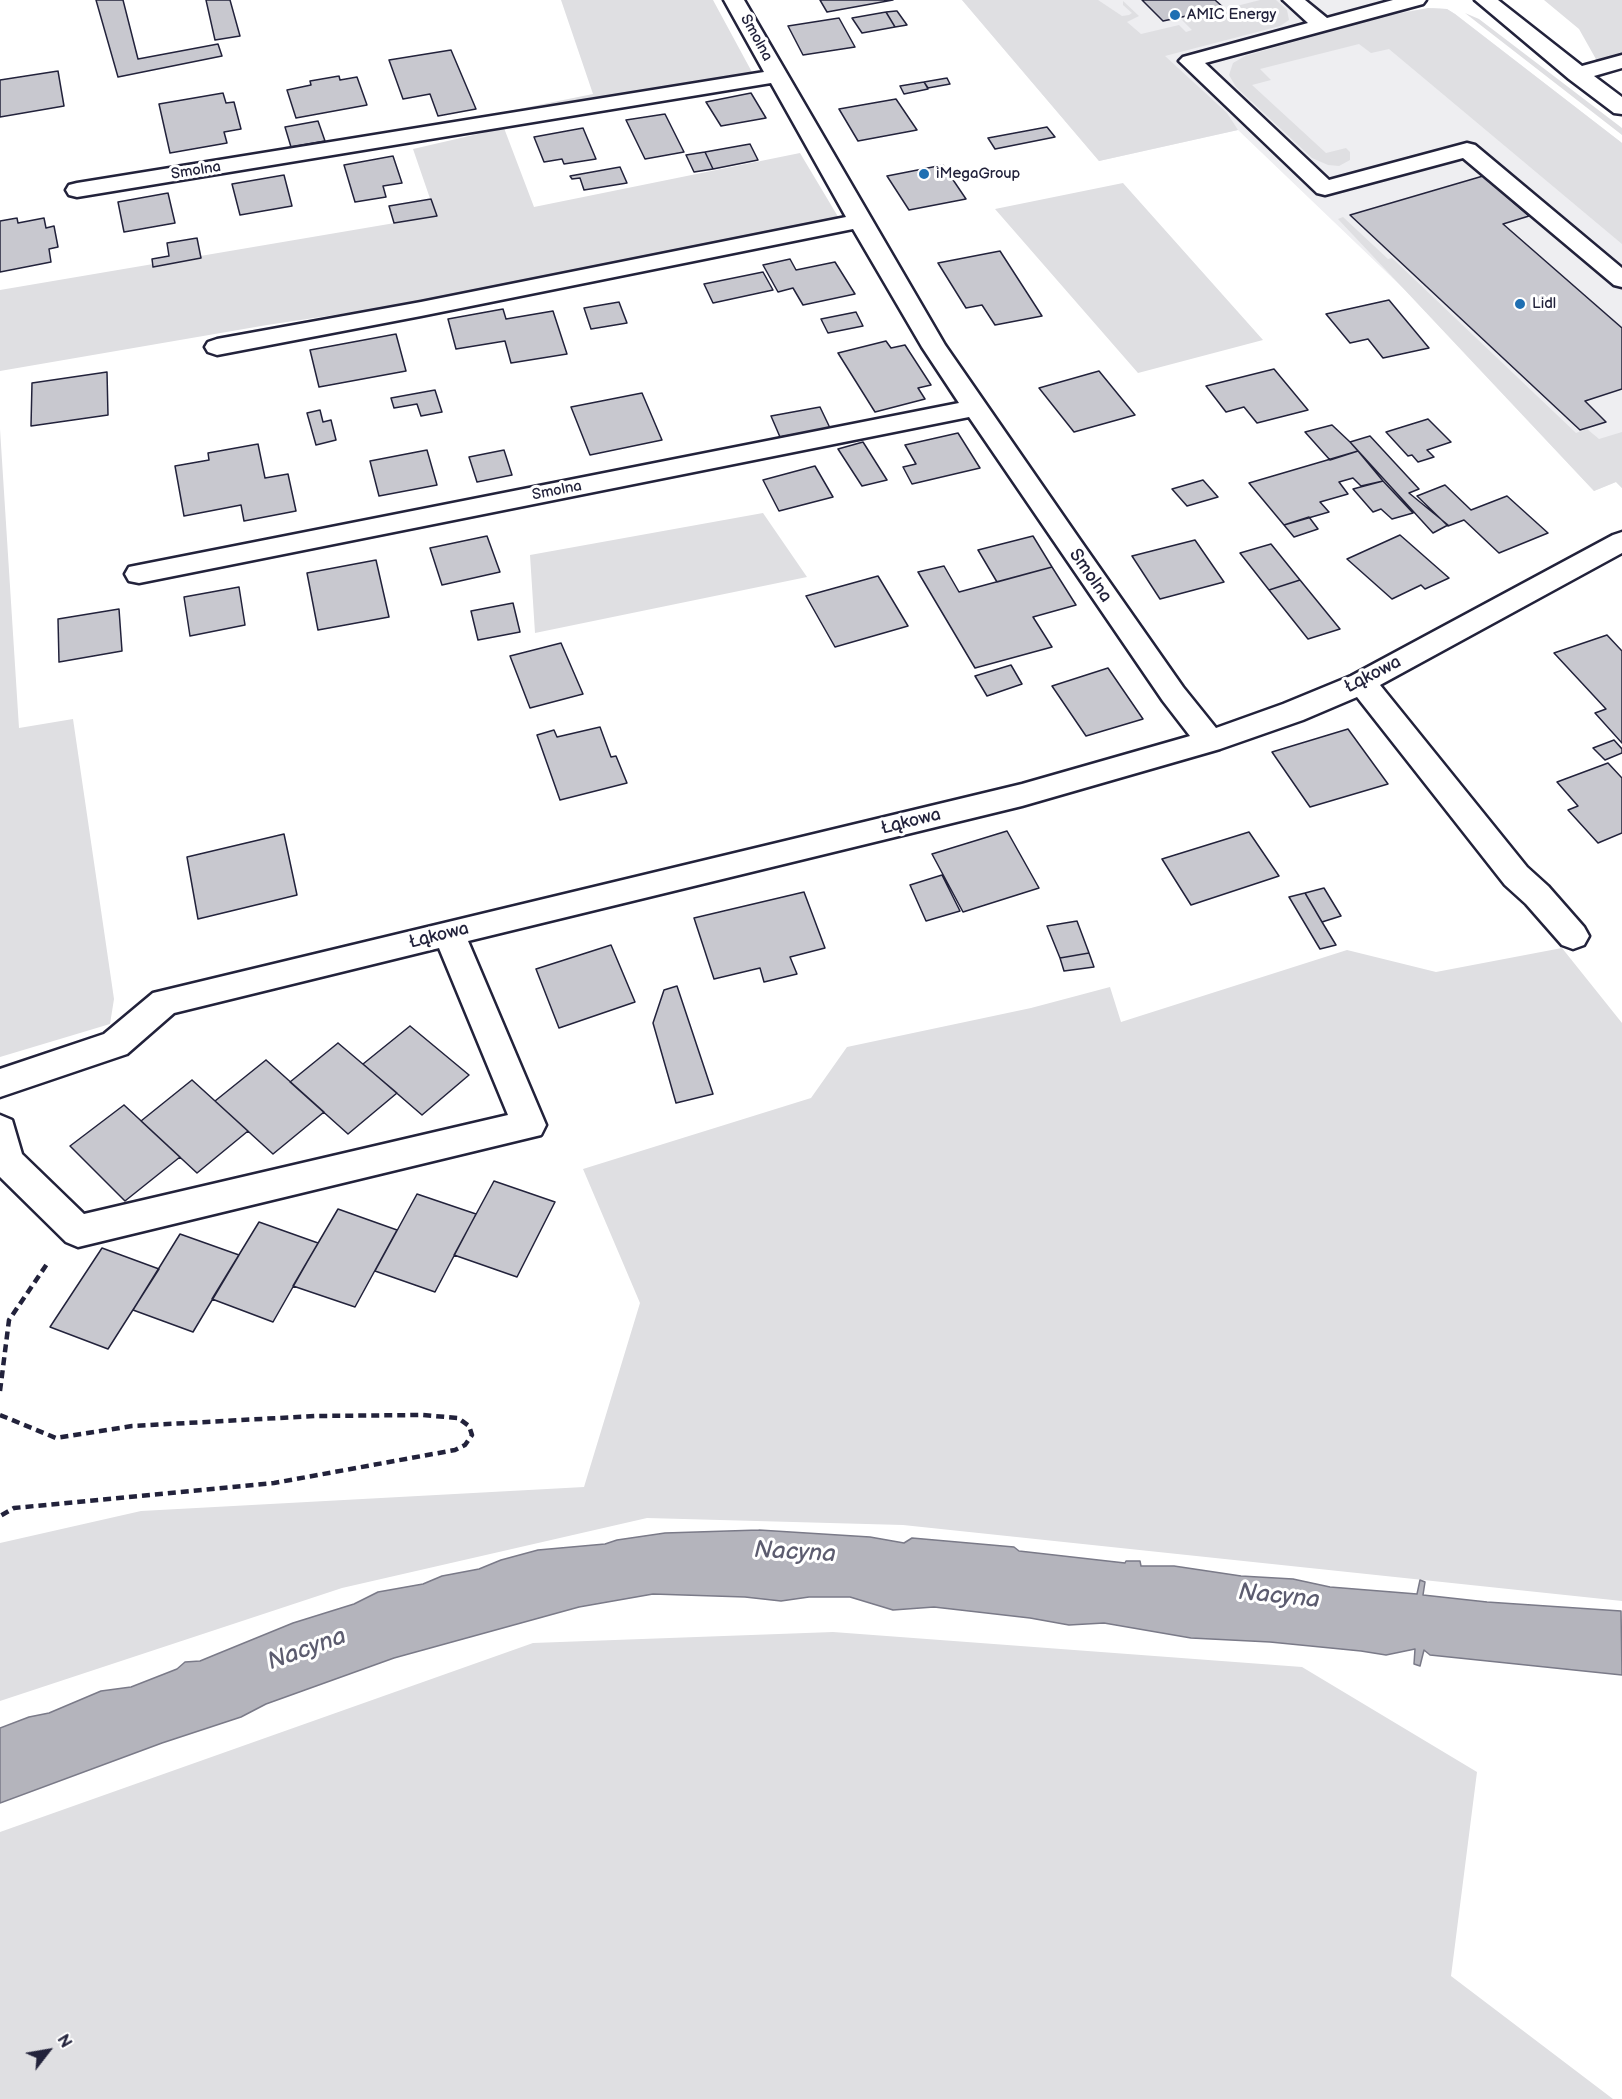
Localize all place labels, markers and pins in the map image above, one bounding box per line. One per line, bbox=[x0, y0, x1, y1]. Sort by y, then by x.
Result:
place label: AMIC Energy bbox=[1187, 6, 1276, 24]
marker: AMIC Energy bbox=[1168, 8, 1182, 22]
place label: iMegaGroup bbox=[936, 165, 1020, 183]
marker: iMegaGroup bbox=[917, 167, 931, 181]
place label: Lidl bbox=[1532, 295, 1556, 313]
marker: Lidl bbox=[1513, 297, 1527, 311]

